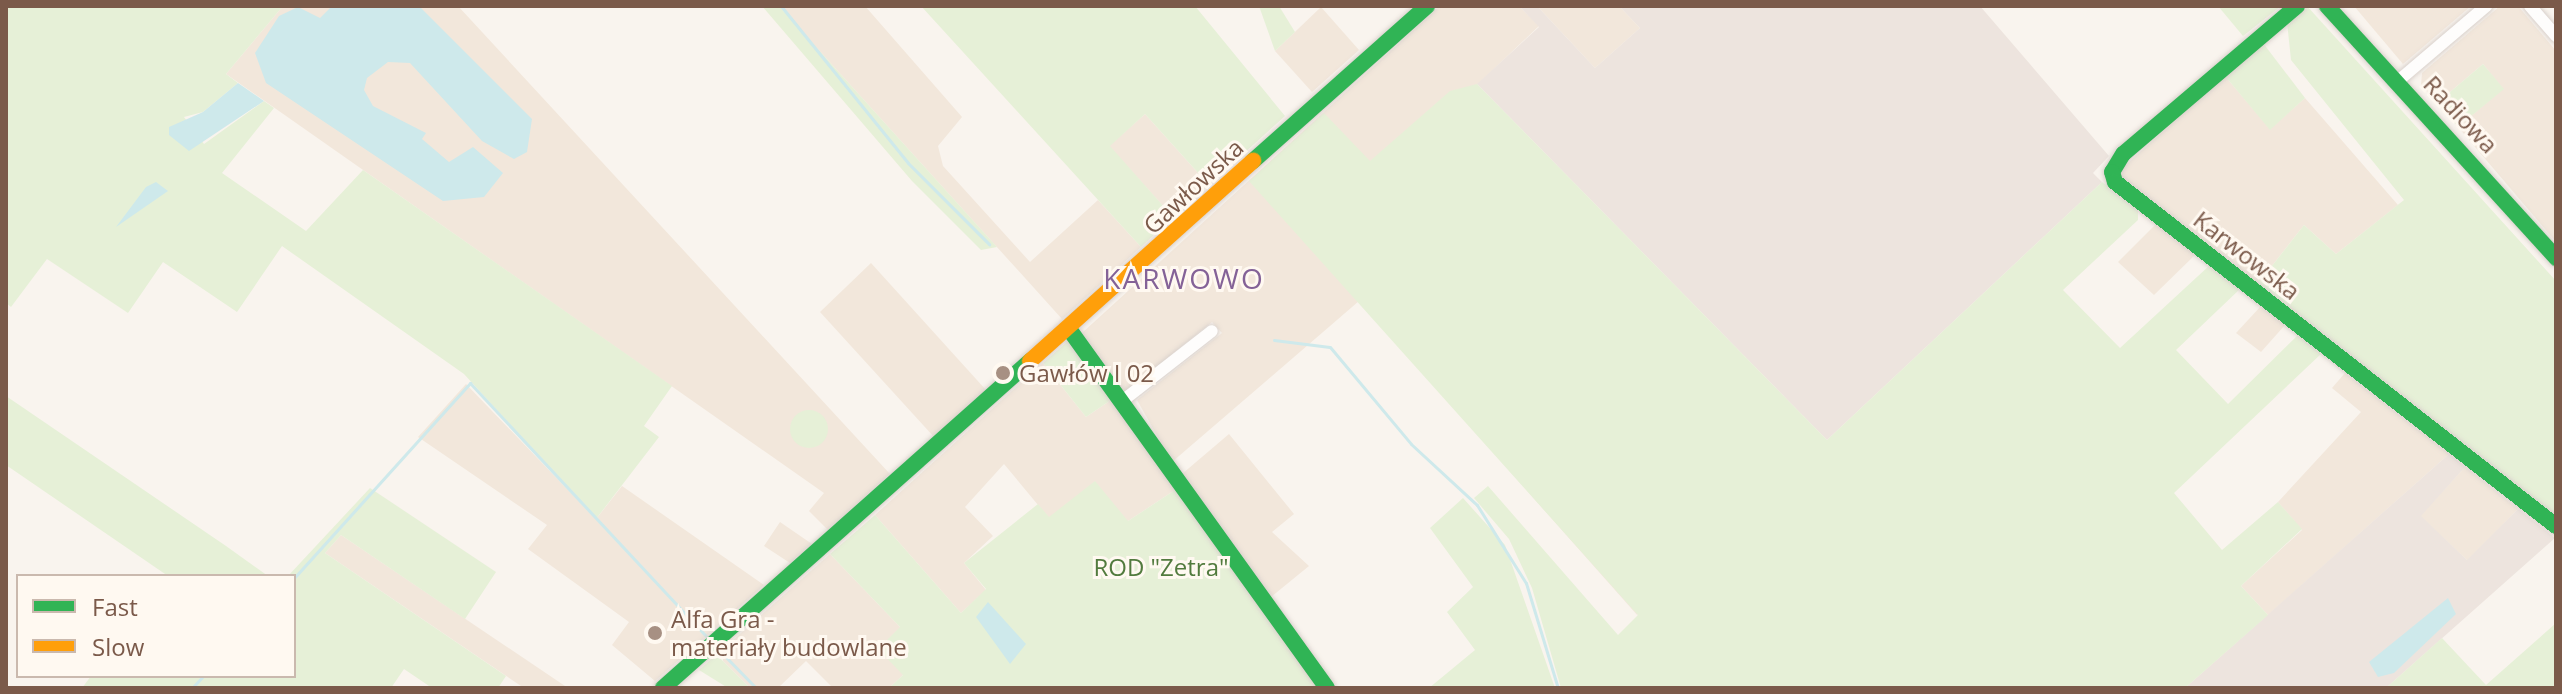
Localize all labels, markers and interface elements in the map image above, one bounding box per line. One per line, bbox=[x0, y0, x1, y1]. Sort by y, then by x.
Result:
street label: Radiowa bbox=[2418, 69, 2504, 159]
street label: Gawłowska bbox=[1137, 133, 1249, 239]
street label: Karwowska bbox=[2188, 205, 2306, 305]
district label: KARWOWO bbox=[1103, 261, 1265, 295]
place label: Gawłów I 02 bbox=[1019, 359, 1154, 387]
marker: Gawłów I 02 bbox=[994, 364, 1012, 382]
park label: ROD "Zetra" bbox=[1093, 553, 1229, 581]
legend bbox=[16, 574, 296, 678]
text: Fast bbox=[92, 590, 138, 623]
place label: Alfa Gra - materiały budowlane bbox=[671, 605, 907, 661]
marker: Alfa Gra - materiały budowlane bbox=[646, 624, 664, 642]
text: Slow bbox=[92, 630, 144, 663]

